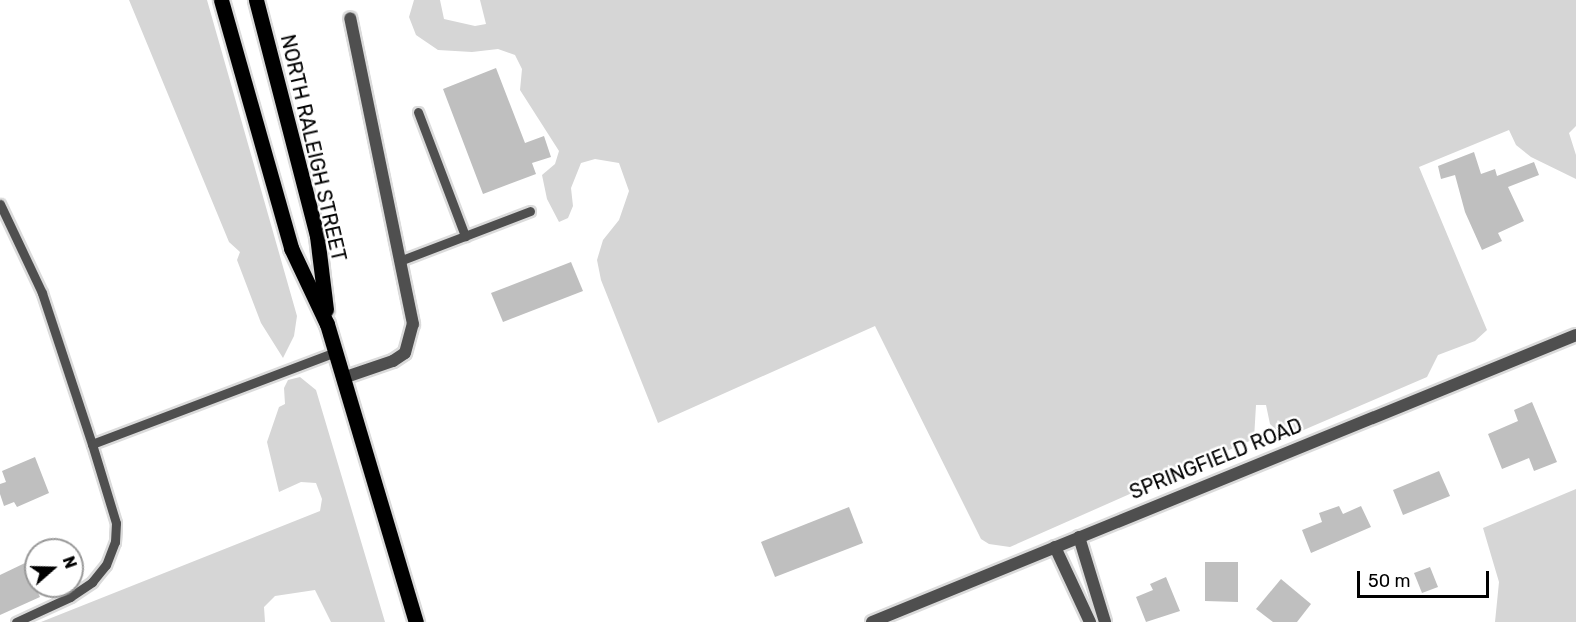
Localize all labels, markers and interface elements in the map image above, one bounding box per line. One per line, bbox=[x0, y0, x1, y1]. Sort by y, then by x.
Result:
street label: NORTH RALEIGH STREET bbox=[275, 32, 351, 264]
street label: SPRINGFIELD ROAD bbox=[1126, 413, 1306, 505]
north arrow bbox=[24, 538, 84, 598]
text: N bbox=[59, 554, 80, 571]
scale bar bbox=[1360, 559, 1492, 597]
text: 50 m bbox=[1368, 570, 1411, 592]

